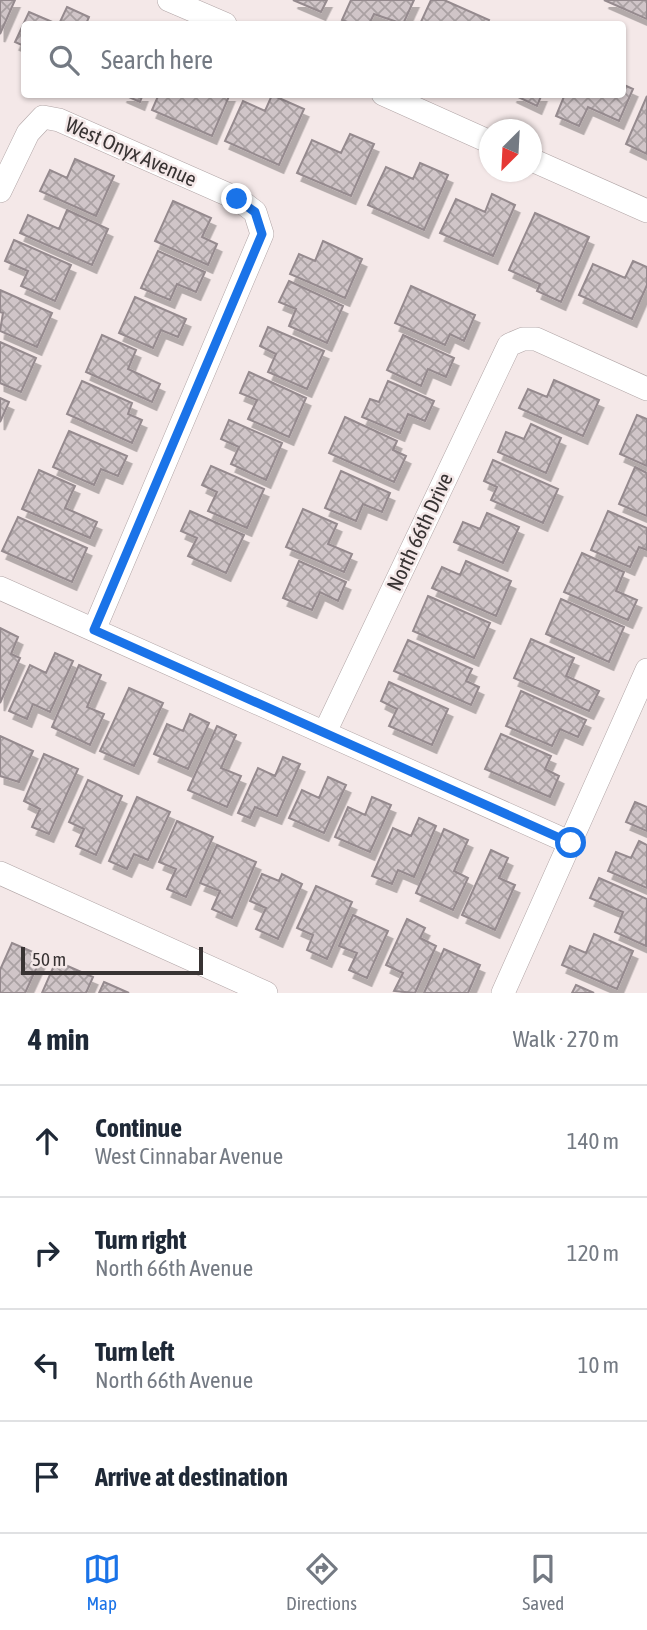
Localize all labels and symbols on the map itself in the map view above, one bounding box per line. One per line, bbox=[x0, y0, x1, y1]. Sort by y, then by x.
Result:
street label: West Onyx Avenue bbox=[62, 111, 201, 191]
north arrow bbox=[479, 119, 542, 182]
route end bbox=[221, 183, 252, 214]
street label: North 66th Drive bbox=[381, 469, 457, 594]
route start bbox=[555, 827, 586, 858]
scale bar bbox=[21, 944, 203, 976]

